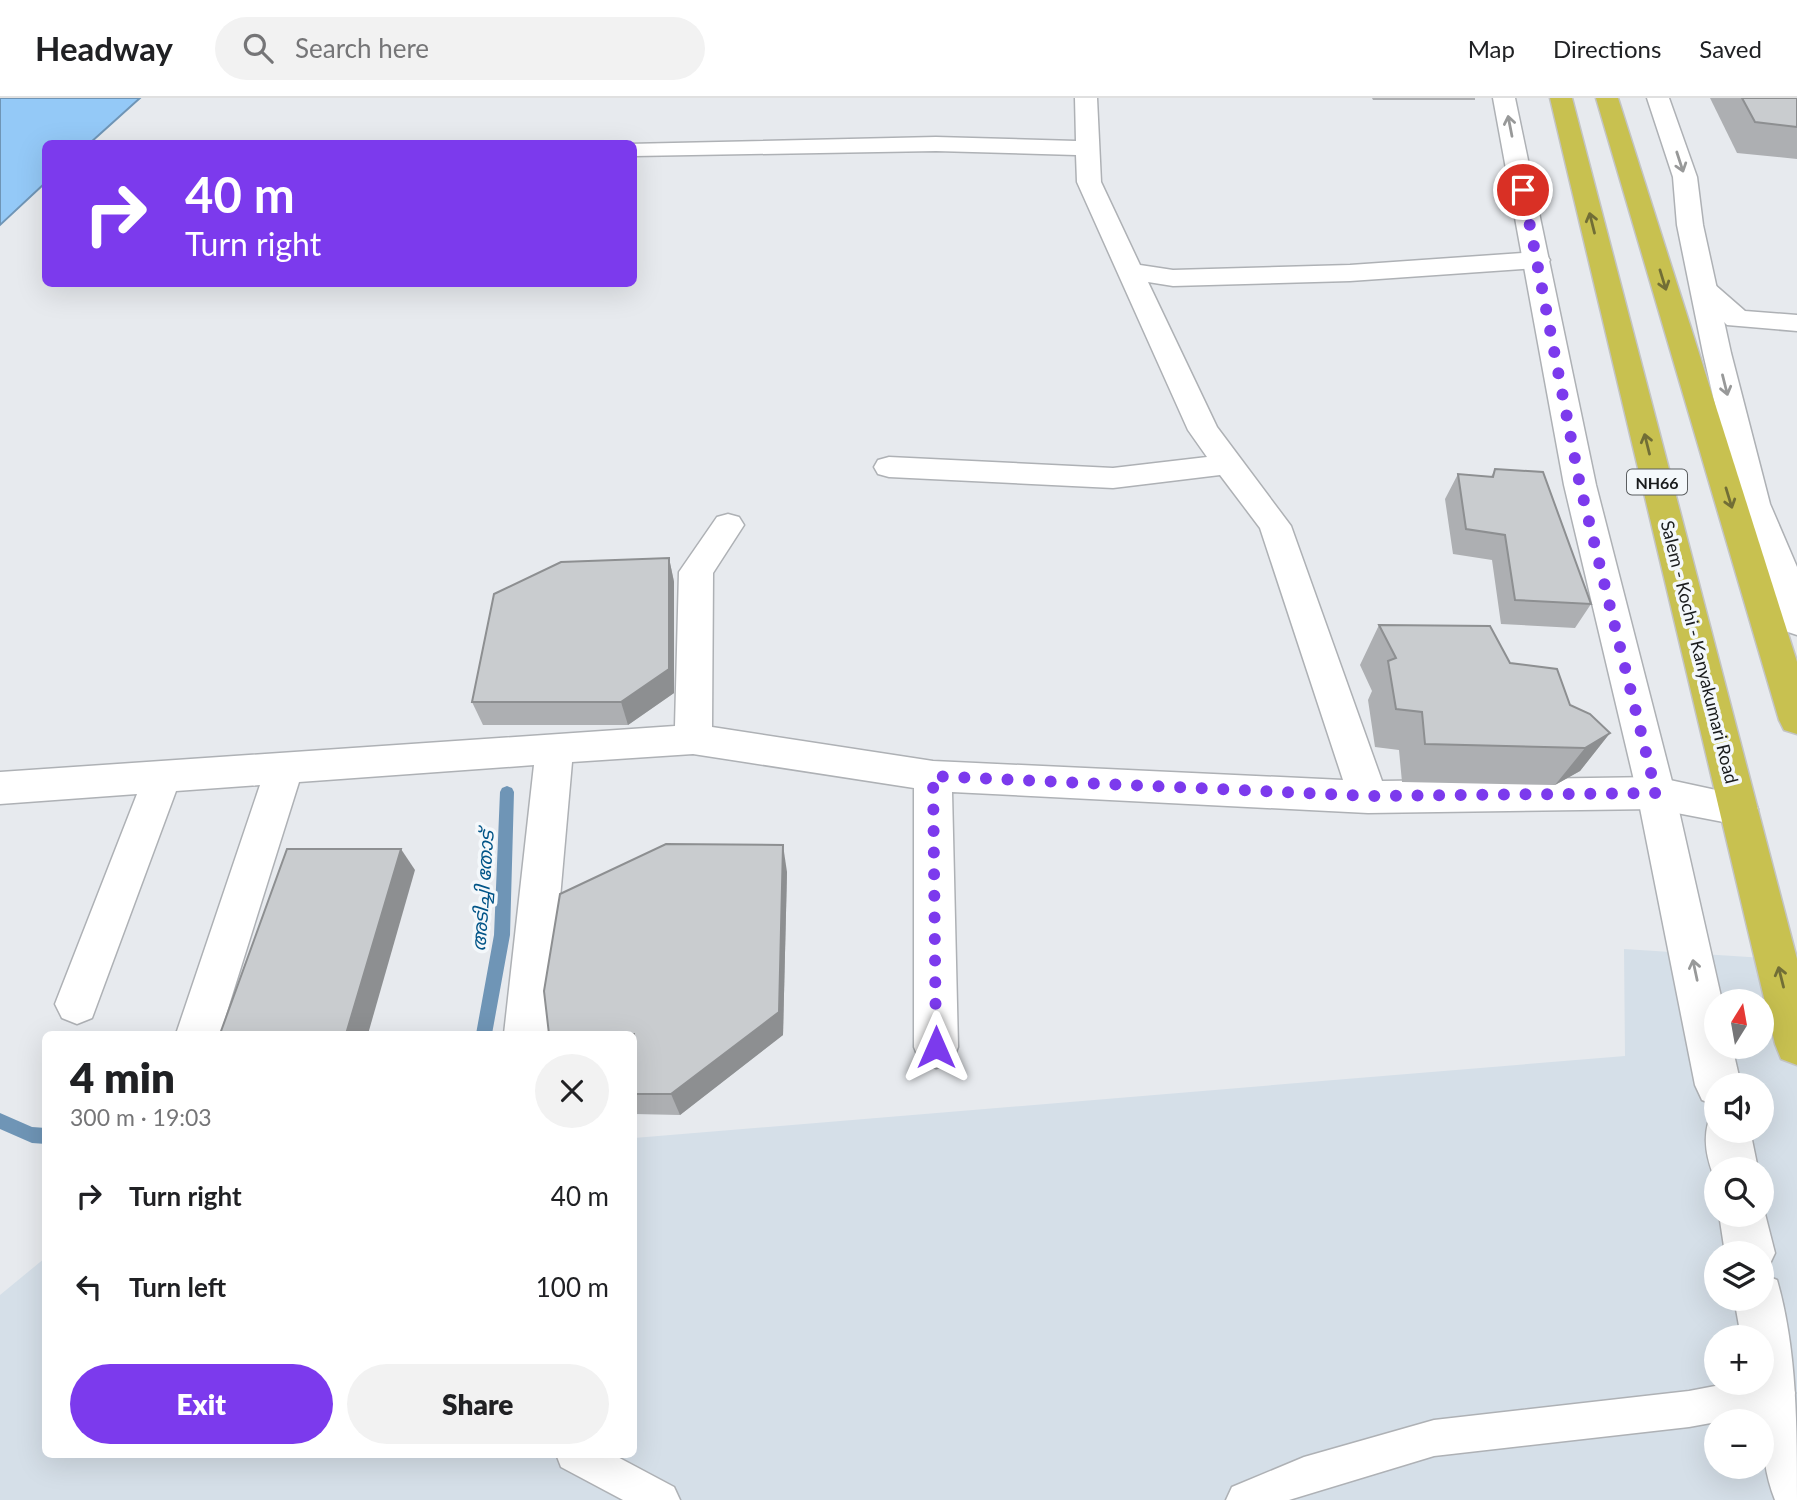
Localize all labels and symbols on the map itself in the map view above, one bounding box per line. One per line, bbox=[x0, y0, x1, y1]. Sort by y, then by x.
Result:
one-way arrow bbox=[1502, 115, 1516, 138]
one-way arrow bbox=[1675, 151, 1687, 173]
pin bbox=[1493, 160, 1553, 220]
one-way arrow bbox=[1585, 212, 1598, 235]
one-way arrow bbox=[1657, 269, 1670, 291]
one-way arrow bbox=[1719, 373, 1732, 396]
one-way arrow bbox=[1640, 433, 1653, 456]
road number: NH66 bbox=[1627, 470, 1687, 494]
one-way arrow bbox=[1724, 487, 1737, 509]
street label: Salem - Kochi - Kanyakumari Road bbox=[1657, 518, 1743, 786]
water label: അടിച്ചി തോട് bbox=[466, 824, 500, 952]
one-way arrow bbox=[1688, 959, 1702, 982]
one-way arrow bbox=[1774, 966, 1787, 989]
north arrow bbox=[1704, 989, 1774, 1059]
position arrow bbox=[899, 1010, 973, 1084]

